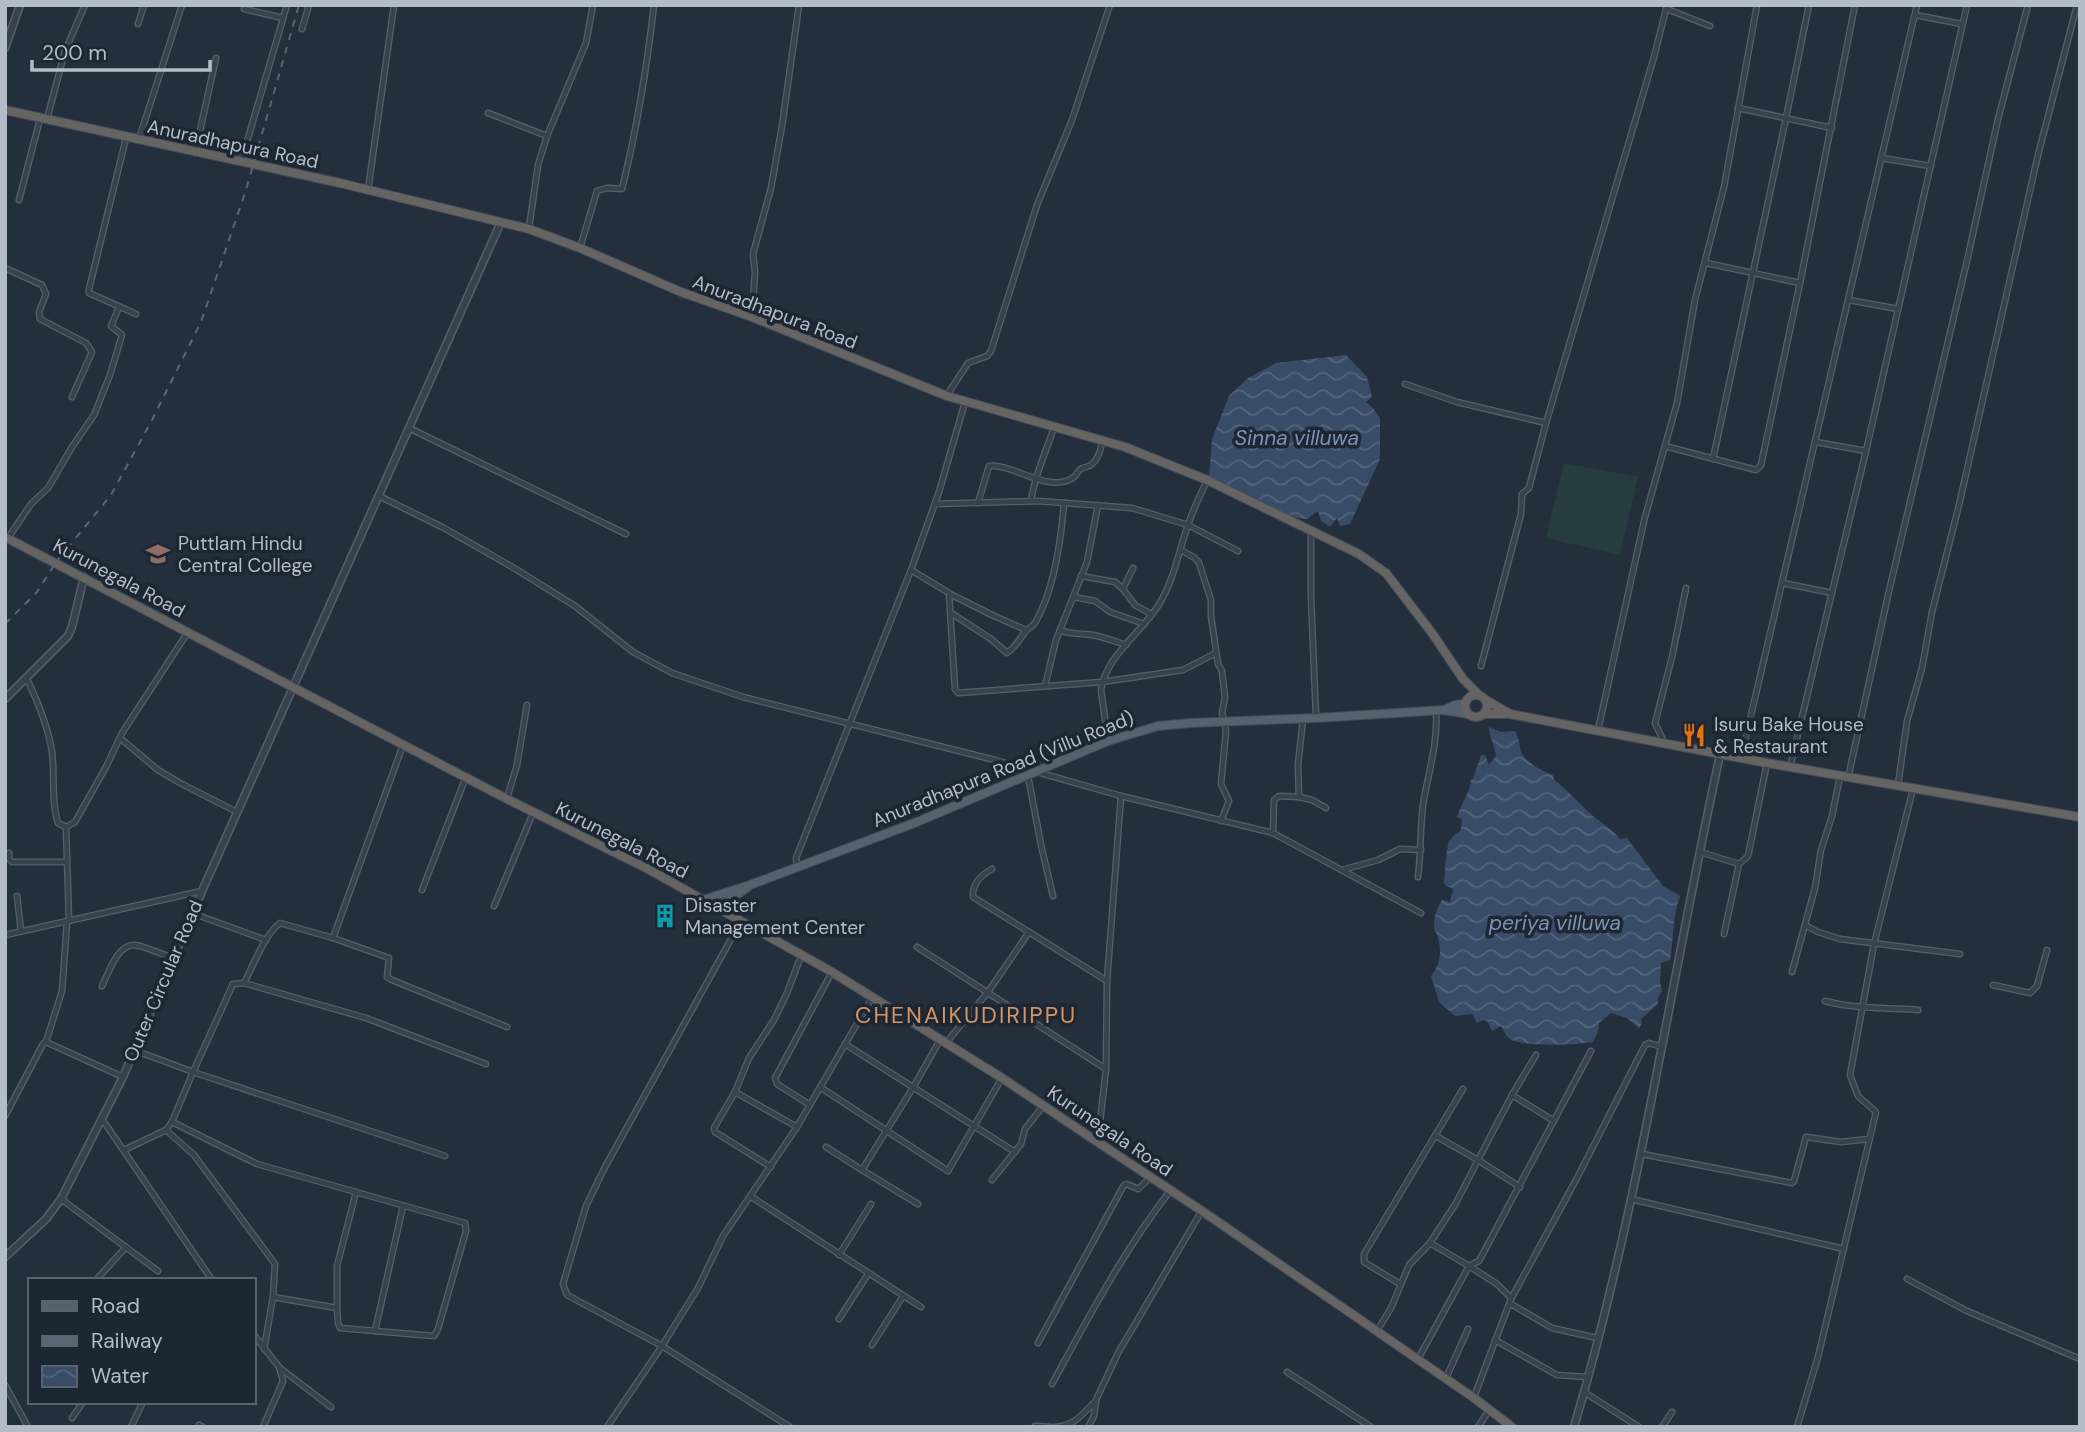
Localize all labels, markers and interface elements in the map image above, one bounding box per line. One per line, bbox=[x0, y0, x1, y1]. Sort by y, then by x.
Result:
scale bar bbox=[32, 28, 210, 72]
text: 200 m bbox=[42, 39, 107, 67]
street label: Anuradhapura Road bbox=[145, 114, 321, 174]
street label: Anuradhapura Road bbox=[689, 269, 861, 355]
water label: Sinna villuwa bbox=[1235, 424, 1359, 452]
place label: Puttlam Hindu Central College bbox=[178, 531, 313, 578]
street label: Kurunegala Road bbox=[49, 533, 189, 623]
school or university icon: Puttlam Hindu Central College bbox=[144, 540, 172, 568]
street label: Anuradhapura Road (Villu Road) bbox=[869, 705, 1137, 833]
place label: Isuru Bake House & Restaurant bbox=[1714, 712, 1864, 759]
restaurant icon: Isuru Bake House & Restaurant bbox=[1680, 721, 1708, 749]
street label: Kurunegala Road bbox=[551, 796, 693, 884]
place label: Disaster Management Center bbox=[685, 893, 865, 940]
street label: Outer Circular Road bbox=[118, 896, 208, 1066]
building icon: Disaster Management Center bbox=[651, 902, 679, 930]
water label: periya villuwa bbox=[1488, 909, 1621, 937]
district label: CHENAIKUDIRIPPU bbox=[855, 1000, 1077, 1030]
street label: Kurunegala Road bbox=[1042, 1080, 1178, 1182]
legend bbox=[28, 1278, 256, 1404]
text: Road bbox=[91, 1292, 140, 1320]
text: Railway bbox=[91, 1327, 163, 1355]
text: Water bbox=[91, 1362, 149, 1390]

